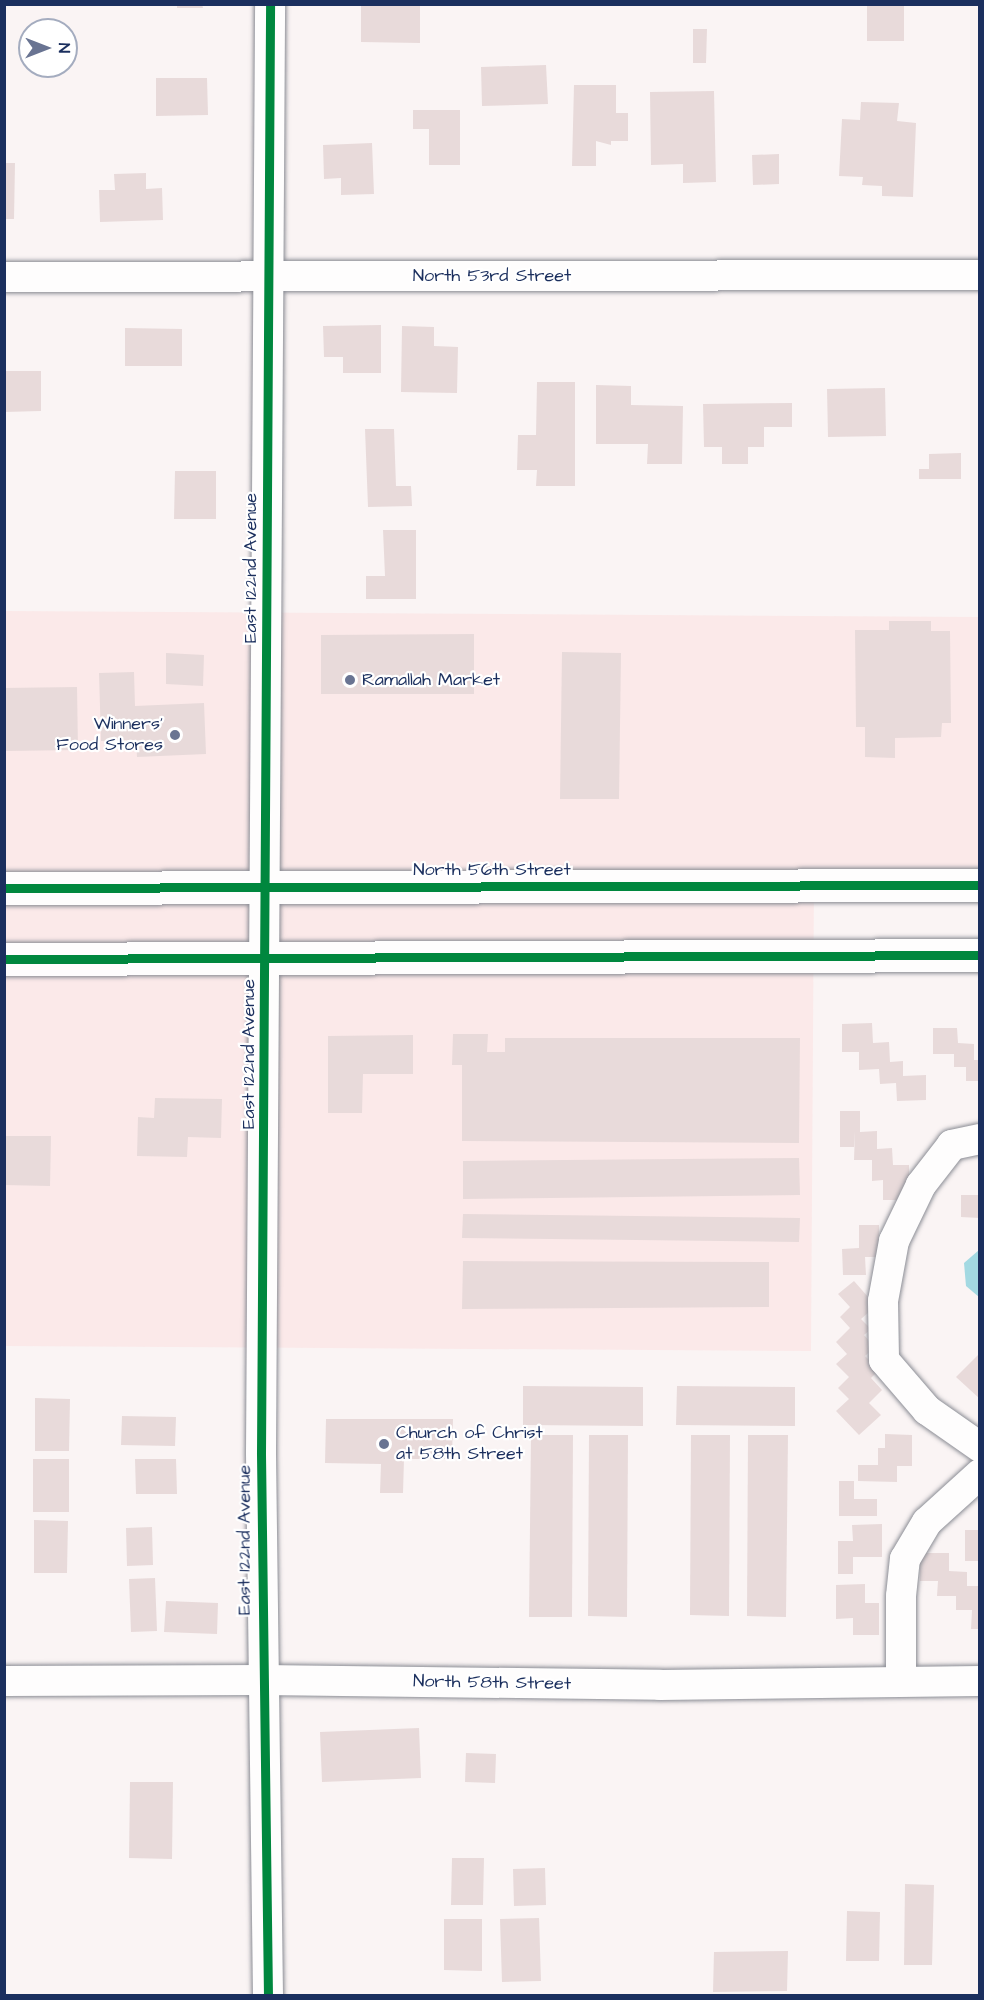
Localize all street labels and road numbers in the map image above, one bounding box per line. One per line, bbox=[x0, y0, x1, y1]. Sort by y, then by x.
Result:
street label: North 53rd Street bbox=[413, 265, 571, 287]
street label: East 122nd Avenue bbox=[240, 493, 262, 643]
street label: North 56th Street bbox=[413, 859, 571, 881]
street label: East 122nd Avenue bbox=[238, 979, 260, 1129]
street label: East 122nd Avenue bbox=[234, 1465, 256, 1615]
street label: North 58th Street bbox=[413, 1671, 571, 1695]

